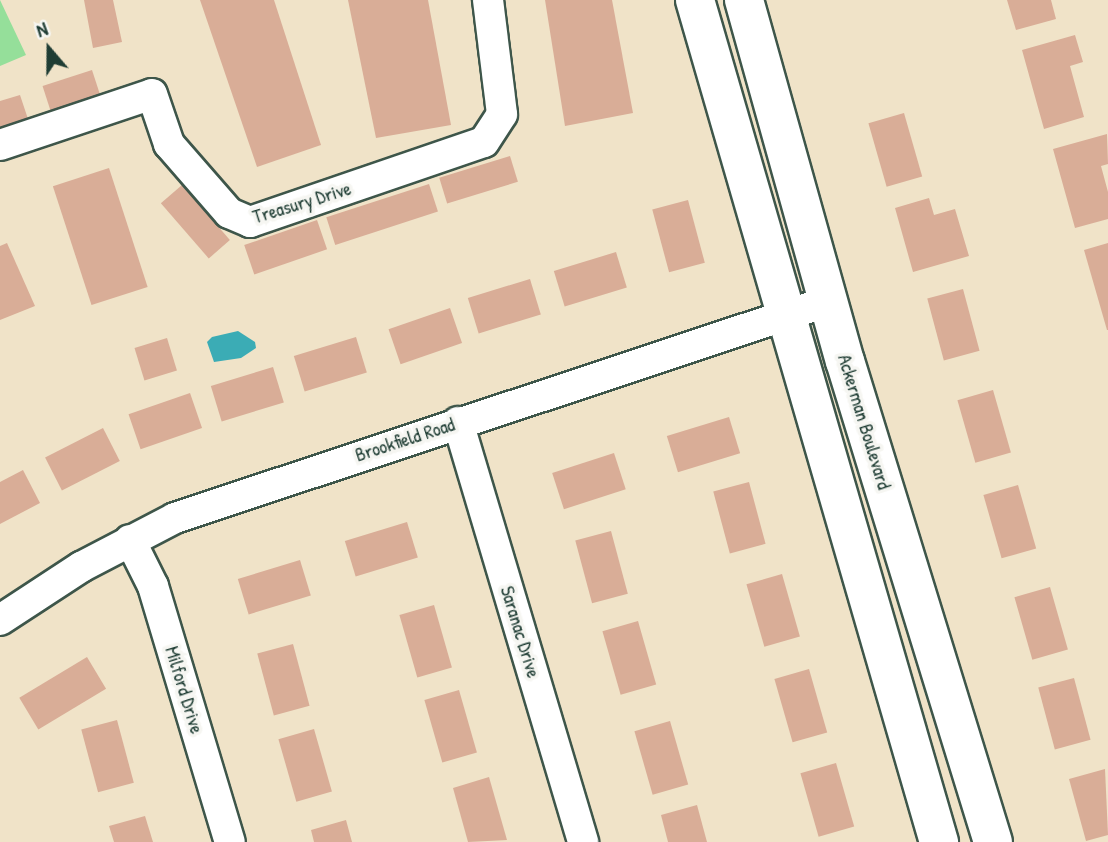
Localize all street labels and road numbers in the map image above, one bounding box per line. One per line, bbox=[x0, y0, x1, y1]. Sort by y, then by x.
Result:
street label: Treasury Drive bbox=[250, 177, 354, 229]
street label: Ackerman Boulevard bbox=[833, 352, 895, 492]
street label: Brookfield Road bbox=[352, 413, 458, 467]
street label: Saranac Drive bbox=[495, 583, 545, 681]
street label: Milford Drive bbox=[160, 644, 208, 736]

